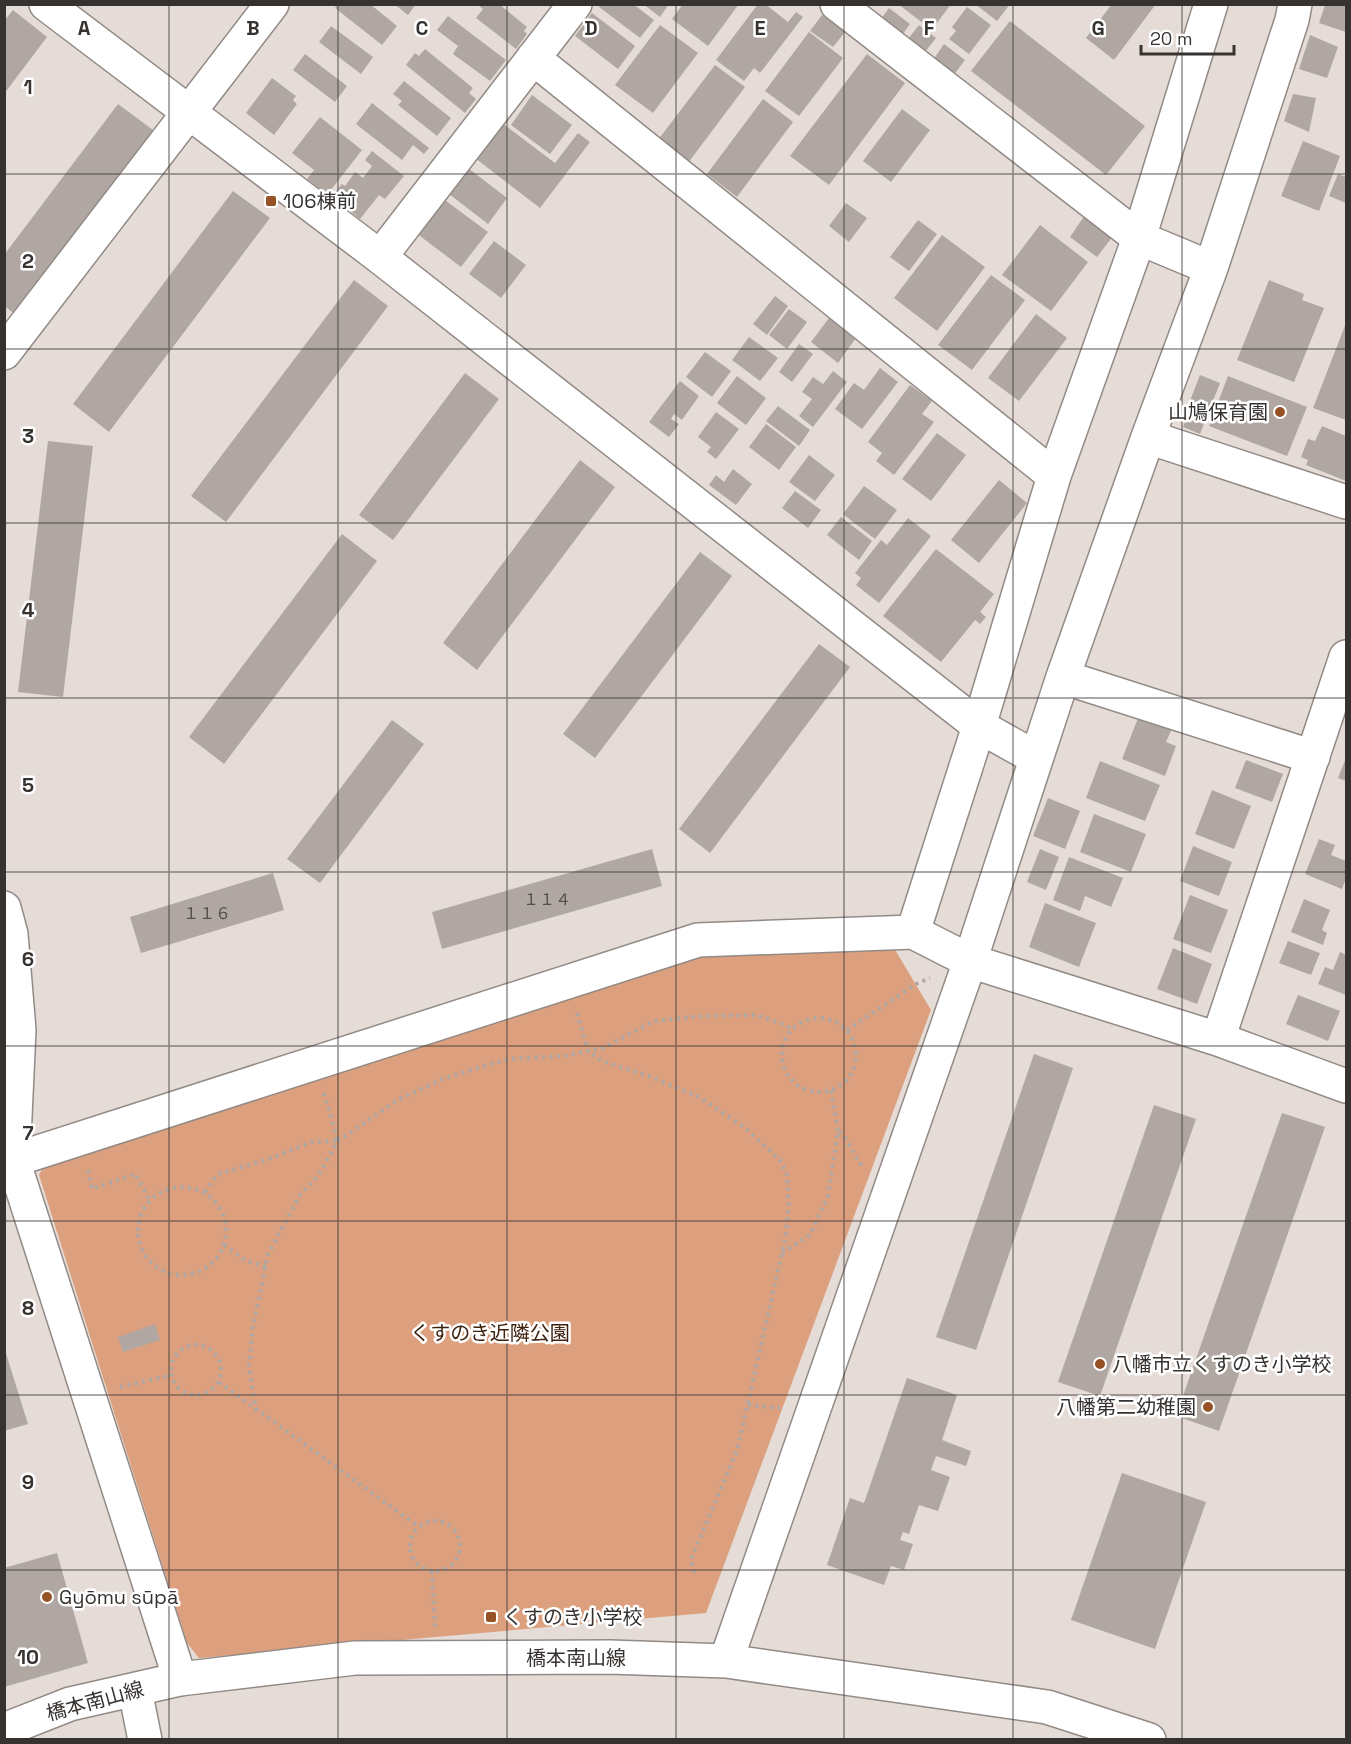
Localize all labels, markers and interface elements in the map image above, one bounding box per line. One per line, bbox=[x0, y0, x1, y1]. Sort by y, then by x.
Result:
text: A bbox=[78, 15, 91, 41]
text: B bbox=[246, 15, 260, 41]
text: C bbox=[416, 15, 429, 41]
text: D bbox=[584, 15, 598, 41]
text: E bbox=[754, 15, 766, 41]
text: F bbox=[924, 15, 935, 41]
text: G bbox=[1091, 15, 1105, 41]
scale bar bbox=[1141, 18, 1234, 56]
text: 20 m bbox=[1150, 27, 1193, 50]
text: 1 bbox=[23, 74, 33, 100]
place label: 106棟前 bbox=[283, 188, 356, 214]
marker: 106棟前 bbox=[264, 194, 278, 208]
text: 2 bbox=[22, 248, 34, 274]
place label: 山鳩保育園 bbox=[1168, 399, 1268, 425]
marker: 山鳩保育園 bbox=[1273, 405, 1287, 419]
text: 3 bbox=[22, 423, 34, 449]
text: 4 bbox=[22, 597, 35, 623]
text: 5 bbox=[22, 772, 34, 798]
house number: １１４ bbox=[523, 889, 571, 910]
house number: １１６ bbox=[183, 903, 231, 924]
text: 6 bbox=[22, 946, 34, 972]
text: 7 bbox=[22, 1120, 34, 1146]
text: 8 bbox=[22, 1295, 34, 1321]
park label: くすのき近隣公園 bbox=[410, 1320, 570, 1346]
place label: 八幡市立くすのき小学校 bbox=[1112, 1351, 1331, 1377]
marker: 八幡市立くすのき小学校 bbox=[1093, 1357, 1107, 1371]
place label: 八幡第二幼稚園 bbox=[1056, 1394, 1196, 1420]
marker: 八幡第二幼稚園 bbox=[1201, 1400, 1215, 1414]
text: 9 bbox=[22, 1469, 34, 1495]
place label: Gyōmu sūpā bbox=[59, 1584, 178, 1610]
marker: Gyōmu sūpā bbox=[40, 1590, 54, 1604]
place label: くすのき小学校 bbox=[503, 1604, 642, 1630]
marker: くすのき小学校 bbox=[484, 1610, 498, 1624]
text: 10 bbox=[17, 1644, 39, 1670]
street label: 橋本南山線 bbox=[526, 1645, 626, 1671]
street label: 橋本南山線 bbox=[43, 1676, 147, 1726]

